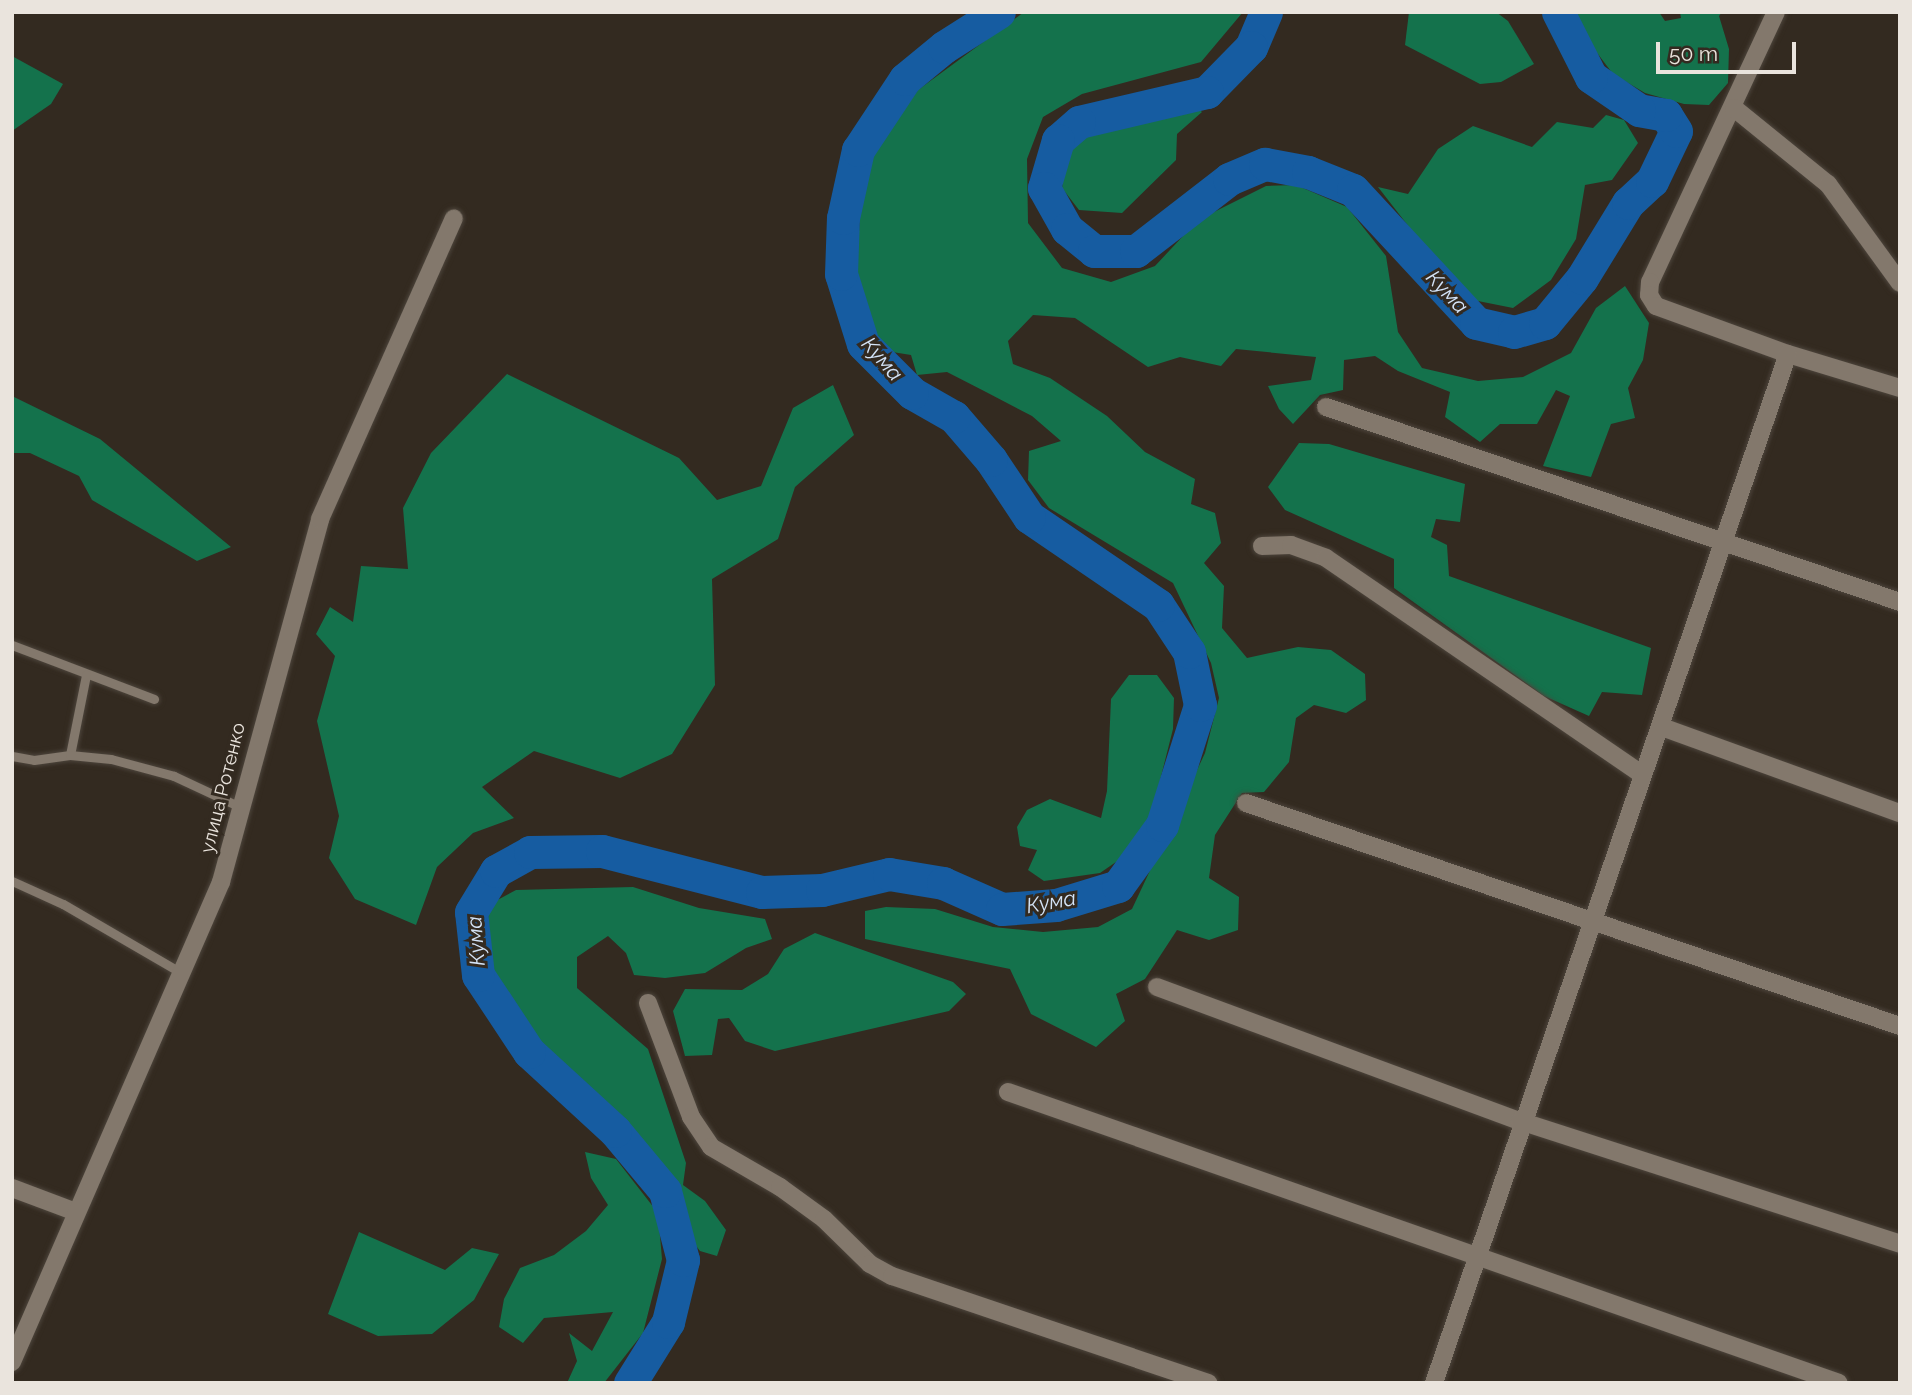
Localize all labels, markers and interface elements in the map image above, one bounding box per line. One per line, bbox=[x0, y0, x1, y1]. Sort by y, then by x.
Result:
scale bar bbox=[1660, 28, 1800, 72]
text: 50 m bbox=[1669, 41, 1718, 66]
water label: Кума bbox=[1421, 265, 1473, 319]
water label: Кума bbox=[856, 332, 908, 386]
street label: улица Ротенко bbox=[196, 720, 250, 856]
water label: Кума bbox=[1024, 885, 1078, 919]
water label: Кума bbox=[462, 915, 490, 967]

